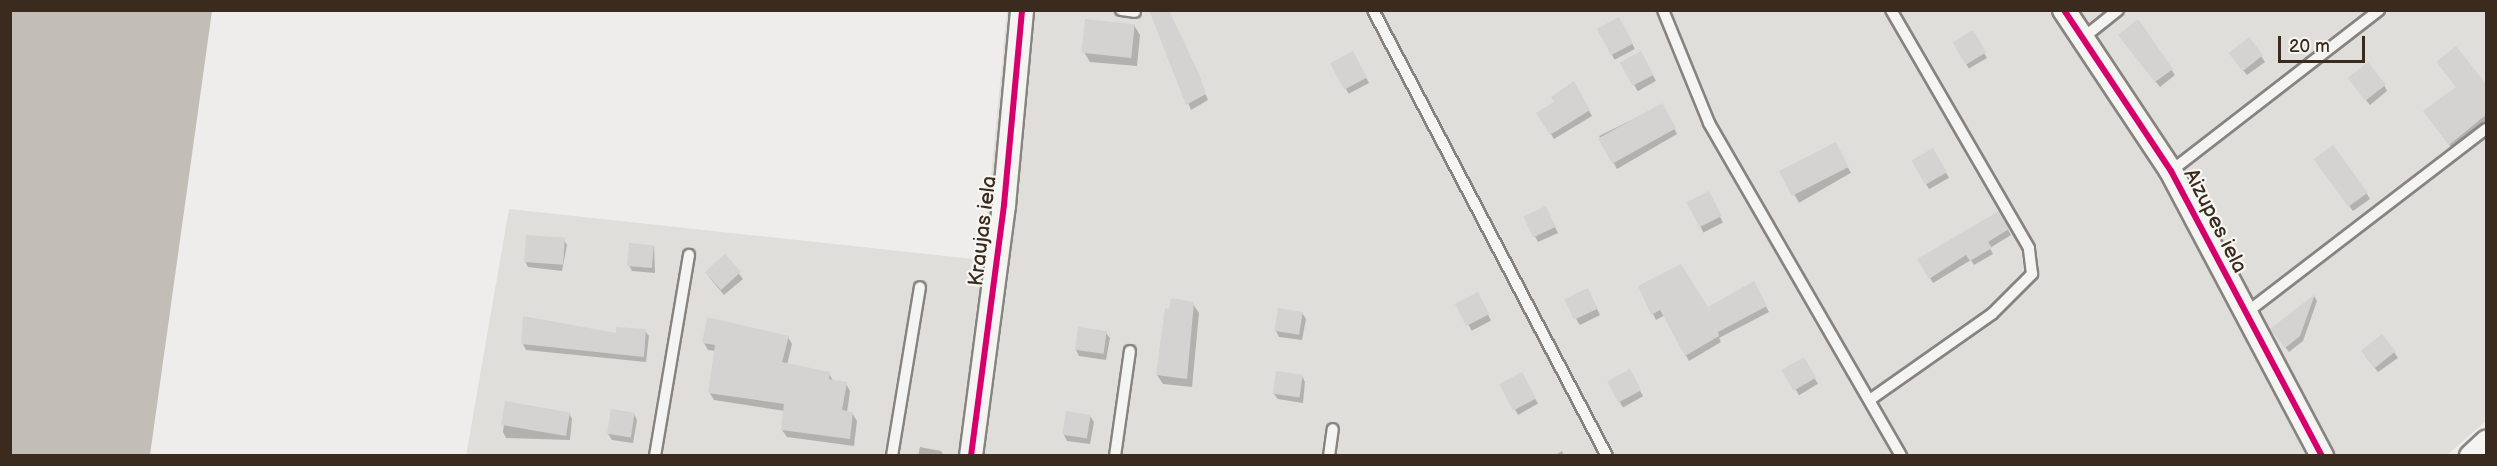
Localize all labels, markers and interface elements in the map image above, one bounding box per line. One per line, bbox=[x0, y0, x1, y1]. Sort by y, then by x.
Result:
scale bar bbox=[2281, 24, 2368, 62]
text: 20 m bbox=[2289, 36, 2330, 57]
street label: Aizupes iela bbox=[2178, 165, 2252, 277]
street label: Kraujas iela bbox=[964, 174, 1002, 288]

